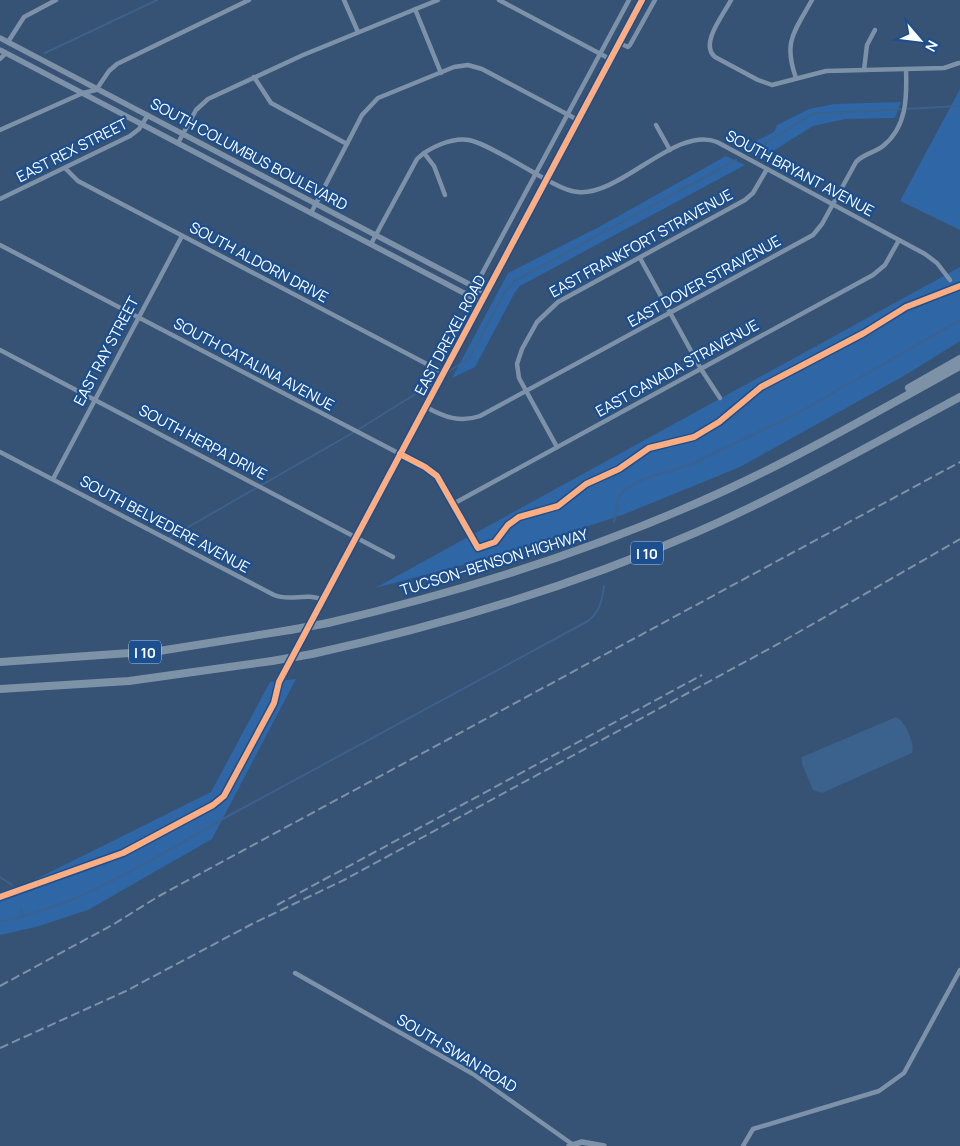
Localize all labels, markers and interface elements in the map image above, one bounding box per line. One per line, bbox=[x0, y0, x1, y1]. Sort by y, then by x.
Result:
north arrow bbox=[895, 15, 945, 65]
text: N bbox=[921, 37, 943, 55]
street label: SOUTH COLUMBUS BOULEVARD bbox=[147, 93, 351, 215]
street label: EAST REX STREET bbox=[13, 113, 131, 187]
street label: SOUTH BRYANT AVENUE bbox=[722, 125, 878, 221]
street label: EAST FRANKFORT STRAVENUE bbox=[546, 184, 736, 302]
street label: SOUTH ALDORN DRIVE bbox=[186, 217, 332, 307]
street label: EAST DOVER STRAVENUE bbox=[624, 230, 784, 332]
street label: EAST DREXEL ROAD bbox=[409, 271, 491, 399]
street label: EAST RAY STREET bbox=[68, 293, 144, 409]
street label: SOUTH CATALINA AVENUE bbox=[170, 313, 338, 415]
street label: EAST CANADA STRAVENUE bbox=[592, 314, 762, 422]
street label: SOUTH HERPA DRIVE bbox=[135, 399, 271, 485]
street label: SOUTH BELVEDERE AVENUE bbox=[76, 470, 254, 578]
street label: TUCSON–BENSON HIGHWAY bbox=[398, 523, 591, 601]
road number: I 10 bbox=[631, 542, 663, 564]
road number: I 10 bbox=[129, 640, 161, 664]
street label: SOUTH SWAN ROAD bbox=[393, 1009, 521, 1097]

